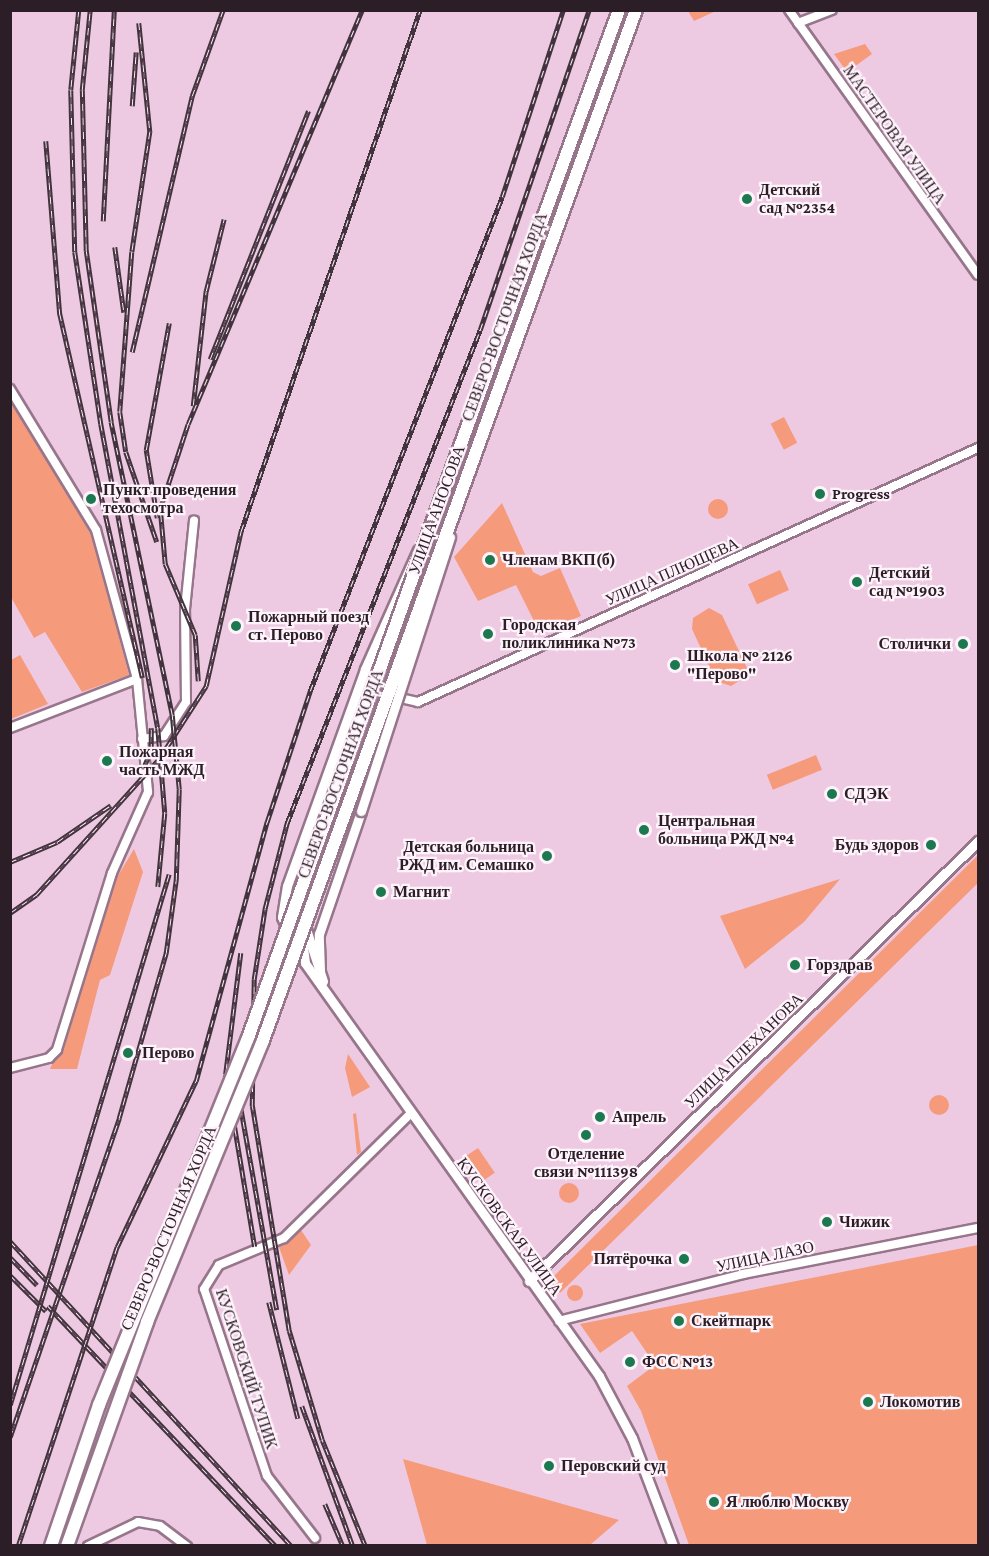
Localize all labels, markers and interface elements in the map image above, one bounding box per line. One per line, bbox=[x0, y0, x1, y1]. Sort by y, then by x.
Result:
street label: МАСТЕРОВАЯ УЛИЦА bbox=[839, 62, 949, 208]
place label: Детский сад №2354 bbox=[759, 180, 835, 218]
marker: Детский сад №2354 bbox=[740, 192, 754, 206]
street label: СЕВЕРО-ВОСТОЧНАЯ ХОРДА bbox=[458, 210, 552, 424]
street label: УЛИЦА АНОСОВА bbox=[405, 443, 469, 577]
place label: Пункт проведения техосмотра bbox=[103, 480, 236, 518]
place label: Progress bbox=[832, 484, 890, 504]
marker: Progress bbox=[813, 487, 827, 501]
marker: Пункт проведения техосмотра bbox=[84, 492, 98, 506]
street label: УЛИЦА ПЛЮЩЕВА bbox=[602, 534, 742, 610]
place label: Членам ВКП(б) bbox=[502, 550, 616, 570]
marker: Членам ВКП(б) bbox=[483, 553, 497, 567]
place label: Детский сад №1903 bbox=[869, 563, 945, 601]
marker: Детский сад №1903 bbox=[850, 575, 864, 589]
place label: Пожарный поезд ст. Перово bbox=[248, 607, 369, 645]
place label: Городская поликлиника №73 bbox=[502, 615, 636, 653]
marker: Пожарный поезд ст. Перово bbox=[229, 619, 243, 633]
marker: Городская поликлиника №73 bbox=[479, 625, 497, 643]
place label: Столички bbox=[879, 634, 951, 654]
marker: Столички bbox=[956, 637, 970, 651]
place label: Школа № 2126 "Перово" bbox=[687, 646, 793, 684]
marker: Школа № 2126 "Перово" bbox=[668, 658, 682, 672]
street label: СЕВЕРО-ВОСТОЧНАЯ ХОРДА bbox=[294, 667, 388, 881]
place label: Пожарная часть МЖД bbox=[119, 742, 204, 780]
marker: Пожарная часть МЖД bbox=[100, 754, 114, 768]
place label: СДЭК bbox=[844, 784, 889, 804]
marker: СДЭК bbox=[825, 787, 839, 801]
place label: Центральная больница РЖД №4 bbox=[658, 811, 794, 849]
marker: Центральная больница РЖД №4 bbox=[635, 821, 653, 839]
place label: Будь здоров bbox=[835, 835, 919, 855]
place label: Детская больница РЖД им. Семашко bbox=[399, 837, 534, 875]
marker: Будь здоров bbox=[924, 838, 938, 852]
marker: Детская больница РЖД им. Семашко bbox=[538, 847, 556, 865]
place label: Магнит bbox=[393, 882, 450, 902]
marker: Магнит bbox=[374, 885, 388, 899]
place label: Горздрав bbox=[807, 955, 873, 975]
marker: Горздрав bbox=[788, 958, 802, 972]
street label: УЛИЦА ПЛЕХАНОВА bbox=[681, 989, 807, 1113]
place label: Перово bbox=[142, 1043, 195, 1063]
marker: Перово bbox=[119, 1044, 137, 1062]
place label: Апрель bbox=[612, 1107, 666, 1127]
marker: Апрель bbox=[593, 1110, 607, 1124]
street label: СЕВЕРО-ВОСТОЧНАЯ ХОРДА bbox=[117, 1123, 221, 1333]
marker: Отделение связи №111398 bbox=[579, 1128, 593, 1142]
place label: Отделение связи №111398 bbox=[534, 1144, 638, 1182]
street label: КУСКОВСКАЯ УЛИЦА bbox=[452, 1154, 566, 1300]
place label: Чижик bbox=[839, 1212, 890, 1232]
marker: Чижик bbox=[820, 1215, 834, 1229]
street label: УЛИЦА ЛАЗО bbox=[714, 1237, 816, 1277]
place label: Пятёрочка bbox=[593, 1249, 672, 1269]
marker: Пятёрочка bbox=[677, 1252, 691, 1266]
street label: КУСКОВСКИЙ ТУПИК bbox=[211, 1287, 281, 1451]
place label: Скейтпарк bbox=[691, 1311, 771, 1331]
marker: Скейтпарк bbox=[672, 1314, 686, 1328]
place label: ФСС №13 bbox=[642, 1352, 713, 1372]
marker: ФСС №13 bbox=[623, 1355, 637, 1369]
place label: Локомотив bbox=[880, 1392, 960, 1412]
marker: Локомотив bbox=[861, 1395, 875, 1409]
place label: Перовский суд bbox=[561, 1456, 666, 1476]
marker: Перовский суд bbox=[542, 1459, 556, 1473]
place label: Я люблю Москву bbox=[726, 1492, 849, 1512]
marker: Я люблю Москву bbox=[707, 1495, 721, 1509]

